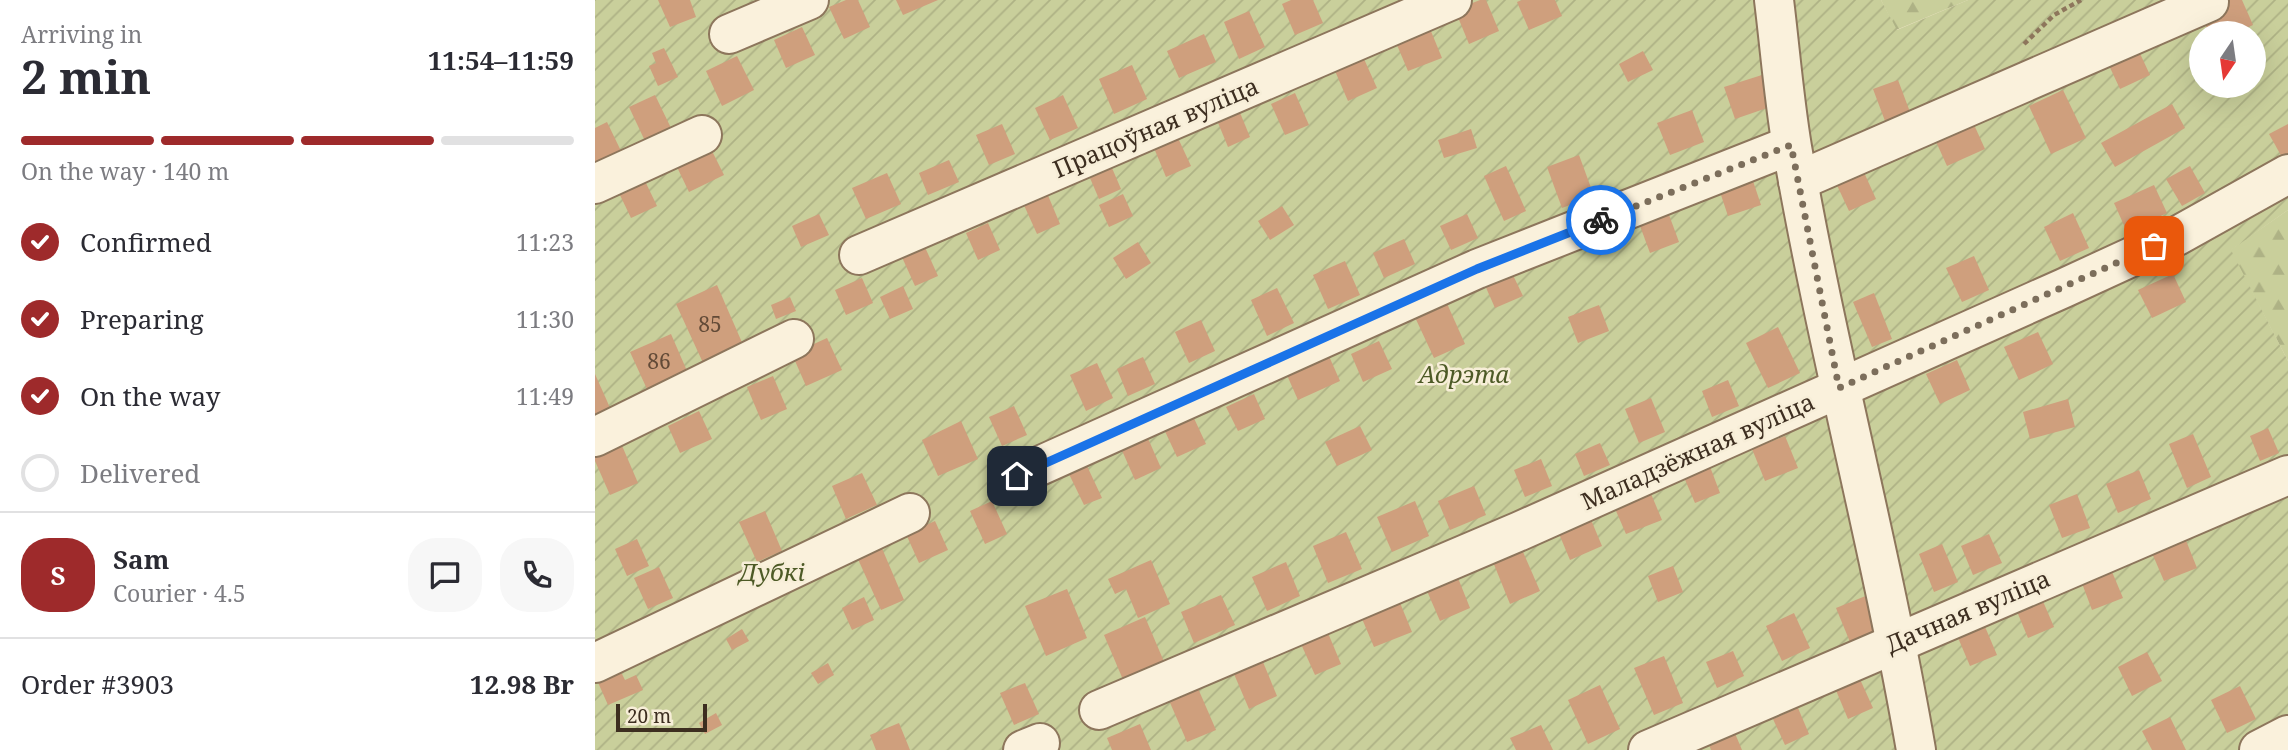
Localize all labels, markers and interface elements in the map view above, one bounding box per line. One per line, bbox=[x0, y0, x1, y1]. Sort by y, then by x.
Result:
text: Arriving in bbox=[21, 18, 142, 50]
north arrow bbox=[2189, 21, 2266, 98]
map controls bbox=[2189, 21, 2266, 98]
text: 11:54–11:59 bbox=[428, 42, 574, 78]
text: 2 min bbox=[21, 45, 151, 107]
street label: Працоўная вуліца bbox=[1048, 68, 1263, 185]
text: On the way · 140 m bbox=[21, 155, 229, 187]
courier bbox=[1566, 185, 1636, 255]
icon: bike bbox=[1582, 201, 1620, 239]
pin bbox=[2124, 216, 2184, 276]
icon: check bbox=[21, 223, 59, 261]
text: Confirmed bbox=[80, 224, 212, 260]
text: 11:23 bbox=[516, 226, 574, 258]
icon: bag bbox=[2135, 227, 2173, 265]
icon: check bbox=[21, 300, 59, 338]
text: Preparing bbox=[80, 301, 204, 337]
text: 11:30 bbox=[516, 303, 574, 335]
house number: 85 bbox=[698, 310, 722, 338]
house number: 86 bbox=[647, 347, 671, 375]
park label: Адрэта bbox=[1417, 357, 1510, 390]
icon: check bbox=[21, 377, 59, 415]
text: On the way bbox=[80, 378, 220, 414]
text: 11:49 bbox=[516, 380, 574, 412]
street label: Маладзёжная вуліца bbox=[1575, 384, 1819, 517]
pin bbox=[987, 446, 1047, 506]
text: Delivered bbox=[80, 455, 200, 491]
icon: home bbox=[998, 457, 1036, 495]
button: chat bbox=[408, 538, 482, 612]
button: phone bbox=[500, 538, 574, 612]
text: Sam bbox=[113, 541, 169, 577]
park label: Дубкі bbox=[736, 555, 805, 588]
text: S bbox=[50, 557, 66, 593]
street label: Дачная вуліца bbox=[1880, 561, 2055, 660]
text: Courier · 4.5 bbox=[113, 577, 246, 609]
text: Order #3903 bbox=[21, 666, 174, 702]
text: 12.98 Br bbox=[470, 666, 574, 702]
scale bar bbox=[616, 701, 707, 733]
text: 20 m bbox=[627, 703, 671, 729]

